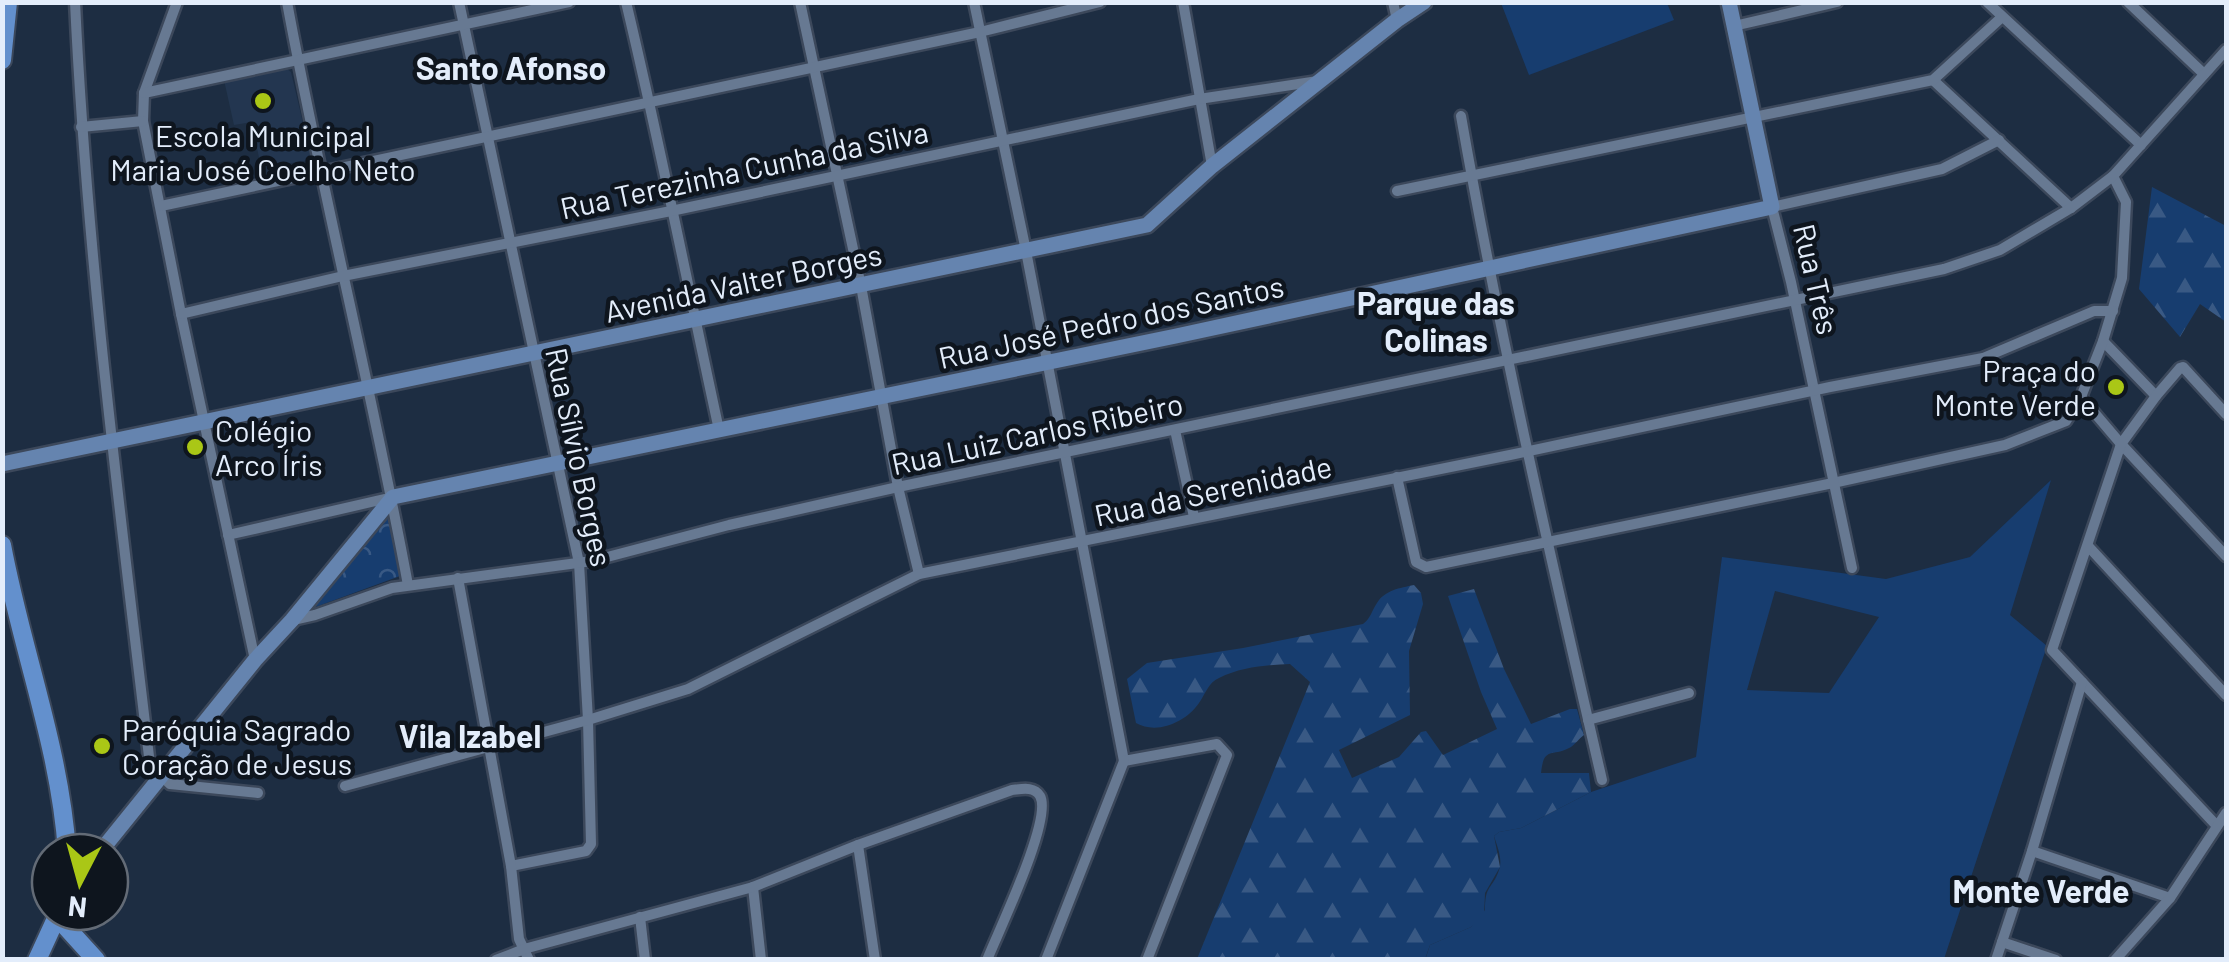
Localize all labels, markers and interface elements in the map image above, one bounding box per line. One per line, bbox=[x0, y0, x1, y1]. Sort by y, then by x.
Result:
district label: Santo Afonso bbox=[416, 48, 606, 86]
marker: Escola Municipal Maria José Coelho Neto bbox=[252, 90, 274, 112]
street label: Rua Terezinha Cunha da Silva bbox=[557, 112, 931, 226]
place label: Escola Municipal Maria José Coelho Neto bbox=[110, 117, 416, 187]
street label: Rua Três bbox=[1787, 220, 1847, 338]
street label: Avenida Valter Borges bbox=[601, 235, 885, 329]
street label: Rua José Pedro dos Santos bbox=[935, 267, 1287, 375]
district label: Parque das Colinas bbox=[1357, 283, 1515, 358]
street label: Rua Sílvio Borges bbox=[539, 344, 621, 570]
place label: Praça do Monte Verde bbox=[1934, 352, 2096, 422]
marker: Praça do Monte Verde bbox=[2105, 376, 2127, 398]
street label: Rua Luiz Carlos Ribeiro bbox=[888, 385, 1186, 481]
place label: Colégio Arco Íris bbox=[215, 412, 323, 482]
marker: Colégio Arco Íris bbox=[184, 436, 206, 458]
street label: Rua da Serenidade bbox=[1091, 447, 1335, 533]
place label: Paróquia Sagrado Coração de Jesus bbox=[122, 711, 352, 781]
district label: Vila Izabel bbox=[399, 716, 541, 754]
marker: Paróquia Sagrado Coração de Jesus bbox=[91, 735, 113, 757]
north arrow bbox=[30, 832, 130, 932]
district label: Monte Verde bbox=[1953, 871, 2129, 909]
text: N bbox=[66, 890, 88, 926]

